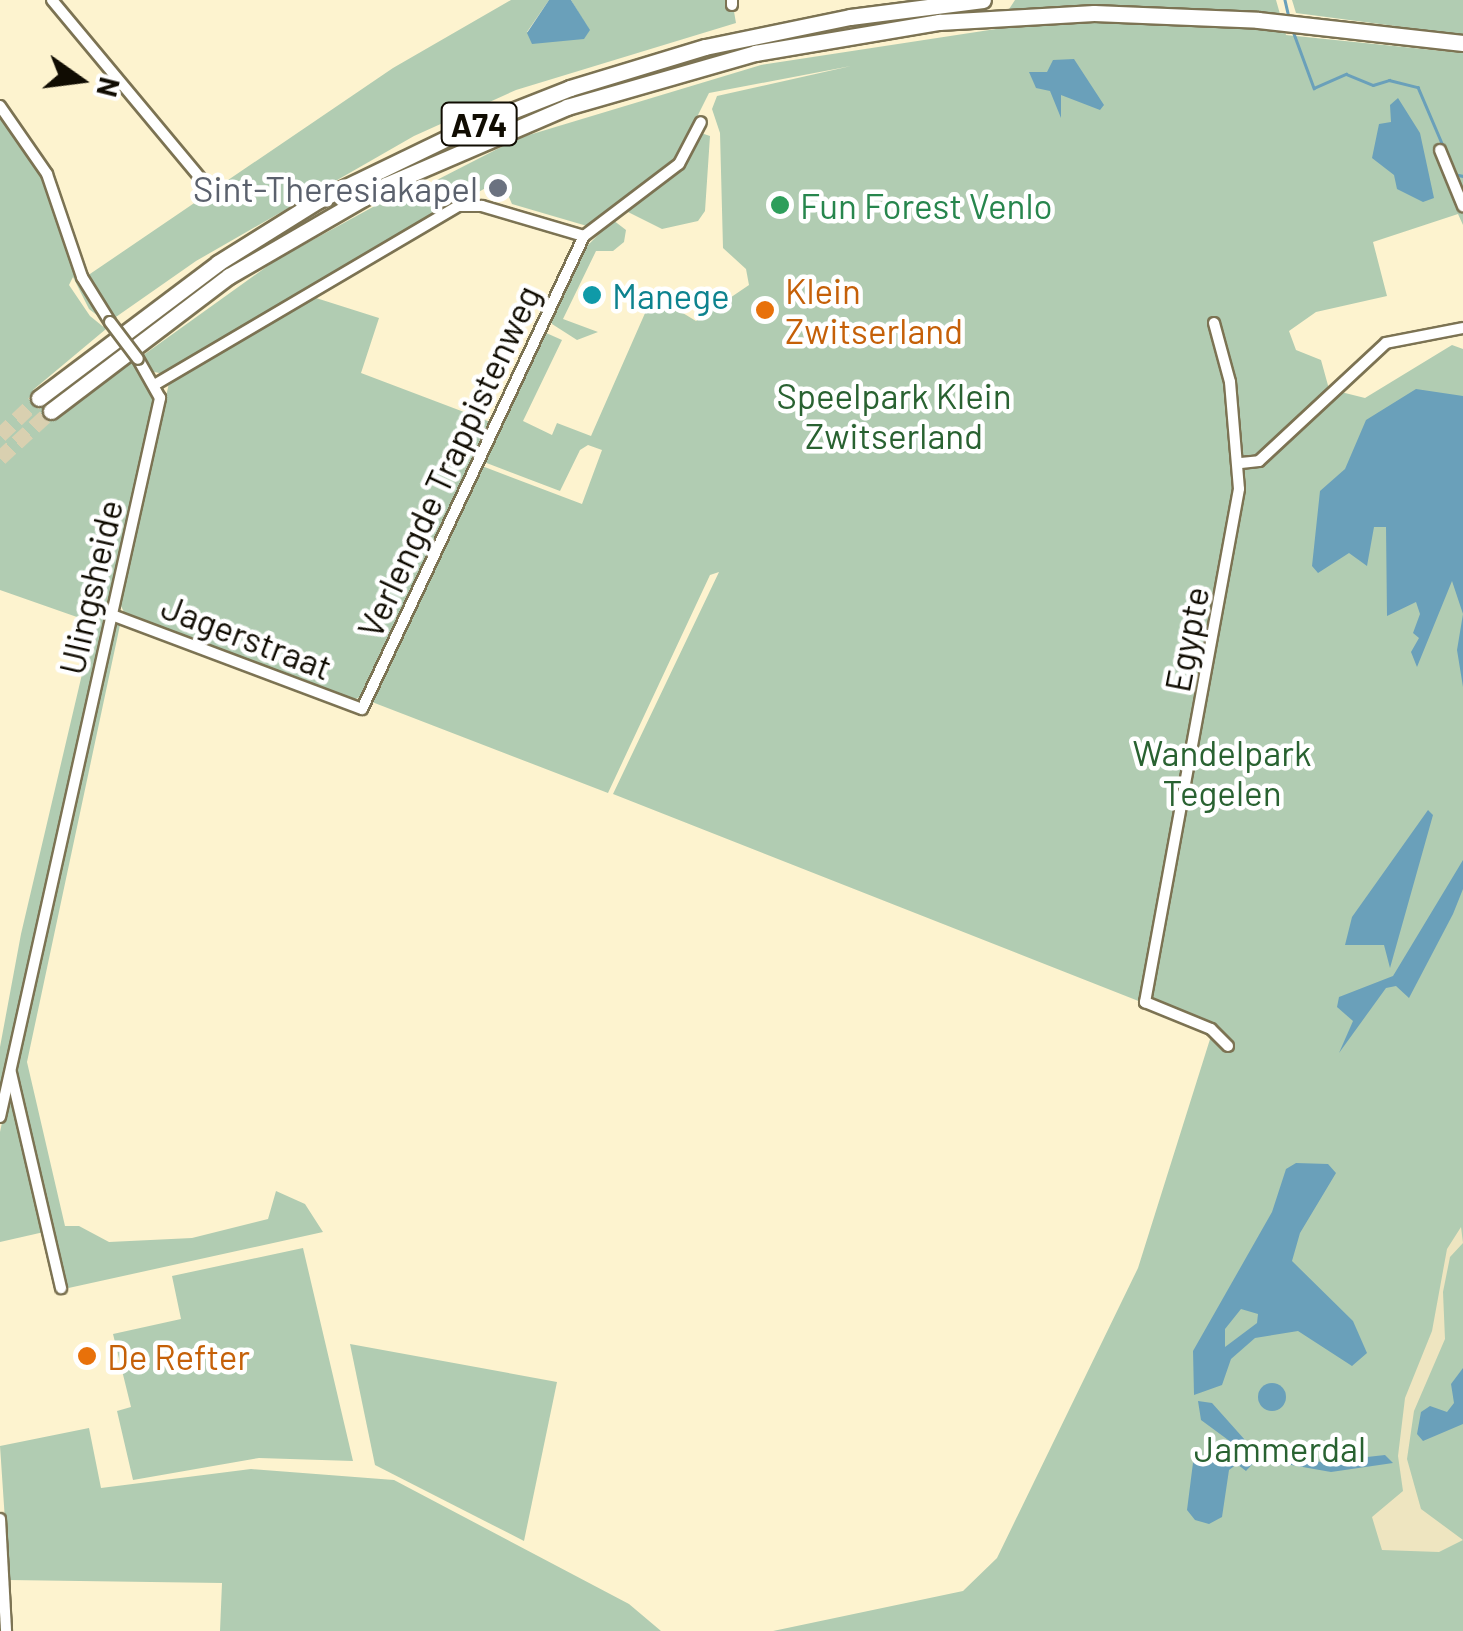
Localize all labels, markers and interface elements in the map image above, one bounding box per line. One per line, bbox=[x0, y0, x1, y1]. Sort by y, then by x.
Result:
north arrow bbox=[30, 30, 130, 130]
text: N bbox=[90, 74, 128, 100]
road number: A74 bbox=[439, 97, 519, 151]
place label: Sint-Theresiakapel bbox=[193, 167, 478, 209]
marker: Sint-Theresiakapel bbox=[487, 177, 509, 199]
place label: Fun Forest Venlo bbox=[800, 184, 1053, 226]
marker: Fun Forest Venlo bbox=[769, 194, 791, 216]
place label: Klein Zwitserland bbox=[785, 269, 963, 351]
place label: Manege bbox=[612, 274, 730, 316]
street label: Verlengde Trappistenweg bbox=[348, 278, 548, 644]
marker: Manege bbox=[581, 284, 603, 306]
marker: Klein Zwitserland bbox=[754, 299, 776, 321]
park label: Speelpark Klein Zwitserland bbox=[776, 374, 1012, 456]
street label: Ulingsheide bbox=[50, 496, 130, 678]
street label: Egypte bbox=[1155, 583, 1217, 695]
street label: Jagerstraat bbox=[156, 584, 338, 688]
park label: Wandelpark Tegelen bbox=[1133, 731, 1311, 813]
place label: De Refter bbox=[107, 1335, 250, 1377]
marker: De Refter bbox=[76, 1345, 98, 1367]
park label: Jammerdal bbox=[1194, 1427, 1366, 1469]

